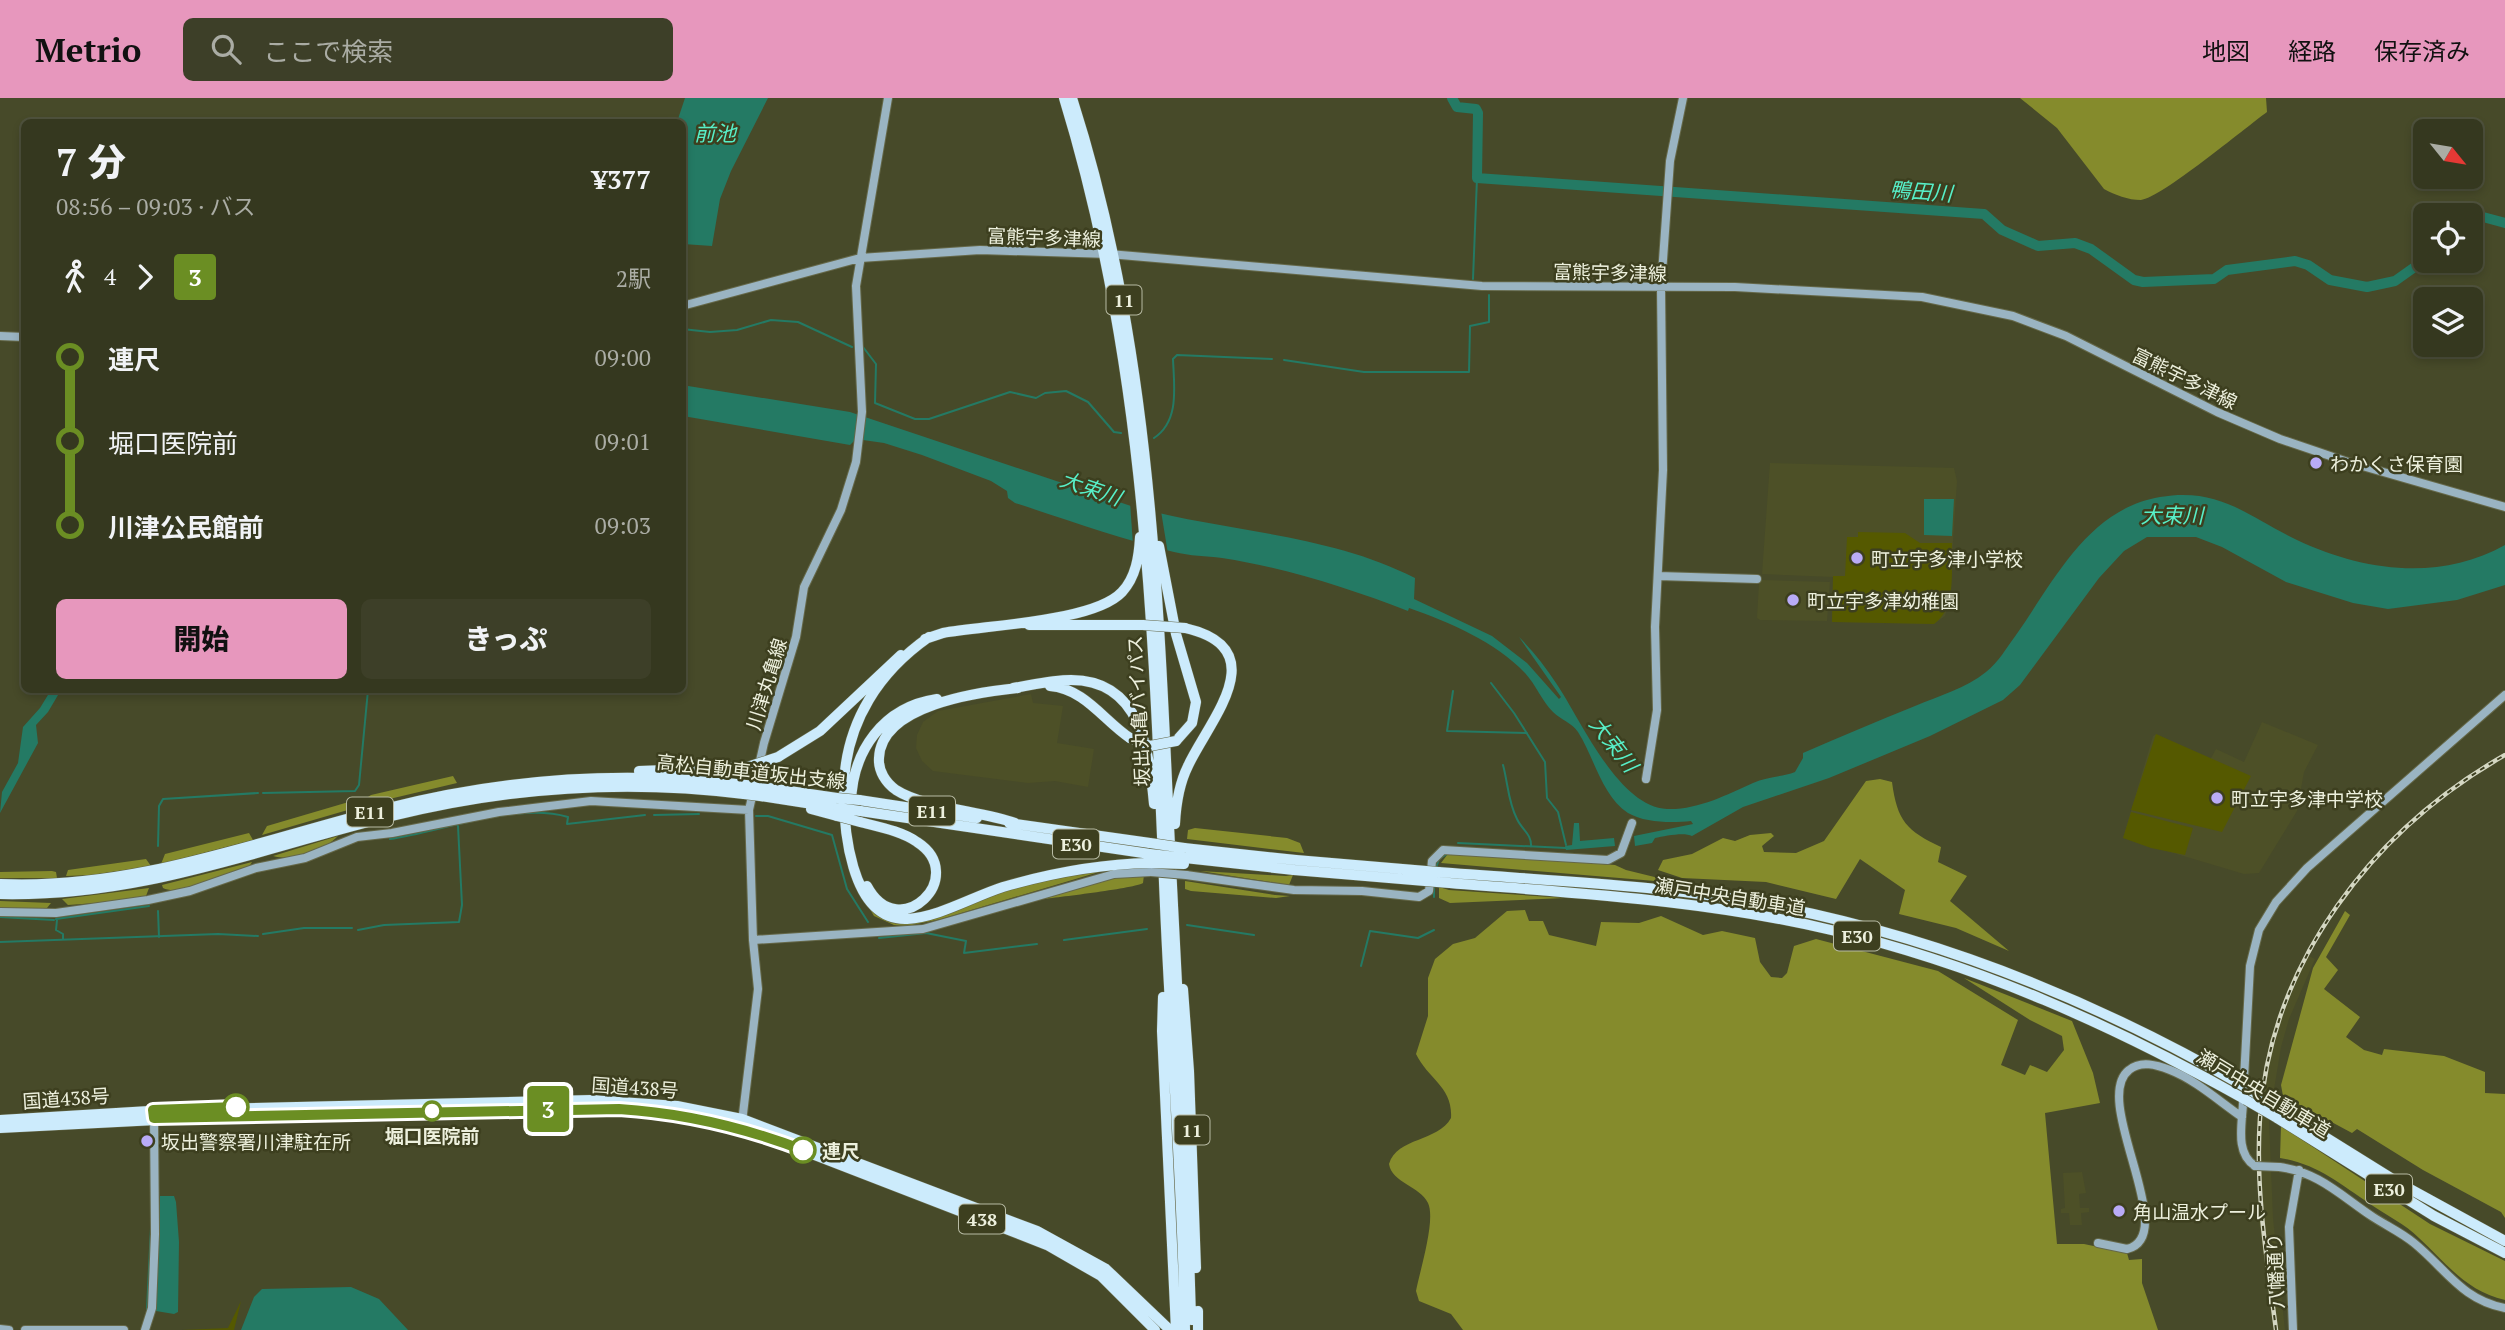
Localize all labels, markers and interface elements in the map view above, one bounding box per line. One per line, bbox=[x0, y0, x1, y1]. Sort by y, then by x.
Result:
search box bbox=[183, 18, 673, 81]
text: Metrio bbox=[35, 28, 141, 71]
icon: search bbox=[207, 30, 245, 68]
text: ここで検索 bbox=[263, 34, 393, 68]
text: 地図 bbox=[2202, 35, 2250, 67]
text: 経路 bbox=[2288, 35, 2336, 67]
text: 保存済み bbox=[2374, 35, 2470, 67]
water label: 前池 bbox=[694, 119, 738, 147]
north arrow bbox=[2413, 119, 2483, 189]
map controls bbox=[2413, 119, 2483, 357]
text: 7 分 bbox=[56, 137, 126, 187]
text: ¥377 bbox=[592, 162, 651, 196]
water label: 鴨田川 bbox=[1889, 175, 1955, 207]
text: 08:56 – 09:03 · バス bbox=[56, 191, 256, 222]
button: locate bbox=[2413, 203, 2483, 273]
street label: 富熊宇多津線 bbox=[987, 223, 1101, 251]
icon: walk bbox=[56, 258, 94, 296]
icon: forward bbox=[126, 258, 164, 296]
street label: 富熊宇多津線 bbox=[1553, 259, 1667, 285]
text: 4 bbox=[104, 261, 116, 292]
text: 3 bbox=[188, 261, 202, 293]
text: 2駅 bbox=[616, 263, 651, 294]
road number: 11 bbox=[1106, 286, 1142, 314]
button: layers bbox=[2413, 287, 2483, 357]
text: 連尺 bbox=[108, 342, 160, 376]
text: 09:00 bbox=[594, 342, 651, 373]
street label: 富熊宇多津線 bbox=[2128, 342, 2242, 414]
text: 堀口医院前 bbox=[108, 426, 238, 460]
text: 09:01 bbox=[594, 426, 651, 457]
place label: わかくさ保育園 bbox=[2330, 451, 2463, 476]
marker: わかくさ保育園 bbox=[2308, 455, 2324, 471]
water label: 大束川 bbox=[1057, 465, 1127, 512]
water label: 大束川 bbox=[2141, 501, 2205, 529]
text: 川津公民館前 bbox=[108, 510, 264, 544]
text: 09:03 bbox=[594, 510, 651, 541]
place label: 町立宇多津小学校 bbox=[1871, 546, 2023, 571]
marker: 町立宇多津小学校 bbox=[1849, 550, 1865, 566]
place label: 町立宇多津幼稚園 bbox=[1807, 588, 1959, 613]
marker: 町立宇多津幼稚園 bbox=[1785, 592, 1801, 608]
button: 開始 bbox=[56, 599, 347, 679]
button: きっぷ bbox=[361, 599, 651, 679]
street label: 川津丸亀線 bbox=[740, 635, 792, 733]
street label: 坂出丸亀バイパス bbox=[1122, 635, 1154, 787]
water label: 大束川 bbox=[1584, 711, 1646, 779]
street label: 高松自動車道坂出支線 bbox=[655, 749, 847, 793]
place label: 町立宇多津中学校 bbox=[2231, 786, 2383, 811]
marker: 町立宇多津中学校 bbox=[2209, 790, 2225, 806]
road number: E11 bbox=[909, 796, 955, 826]
road number: E11 bbox=[347, 798, 393, 826]
road number: E30 bbox=[1053, 830, 1099, 858]
street label: 瀬戸中央自動車道 bbox=[1653, 872, 1807, 920]
road number: E30 bbox=[1834, 922, 1880, 950]
street label: 瀬戸中央自動車道 bbox=[2192, 1043, 2336, 1143]
street label: 国道438号 bbox=[591, 1071, 679, 1103]
street label: 国道438号 bbox=[22, 1082, 110, 1114]
line badge: 3 bbox=[525, 1086, 571, 1132]
text: 3 bbox=[541, 1093, 555, 1125]
unlabelled marker bbox=[223, 1094, 249, 1120]
marker: 堀口医院前 bbox=[422, 1101, 442, 1121]
road number: 11 bbox=[1174, 1115, 1210, 1144]
place label: 堀口医院前 bbox=[384, 1123, 480, 1148]
place label: 坂出警察署川津駐在所 bbox=[161, 1129, 351, 1154]
marker: 坂出警察署川津駐在所 bbox=[139, 1133, 155, 1149]
marker: 連尺 bbox=[790, 1137, 816, 1163]
place label: 連尺 bbox=[822, 1138, 860, 1163]
road number: E30 bbox=[2366, 1174, 2412, 1204]
place label: 角山温水プール bbox=[2133, 1199, 2266, 1224]
marker: 角山温水プール bbox=[2111, 1203, 2127, 1219]
road number: 438 bbox=[959, 1204, 1005, 1234]
street label: 八幡通り bbox=[2261, 1233, 2289, 1309]

